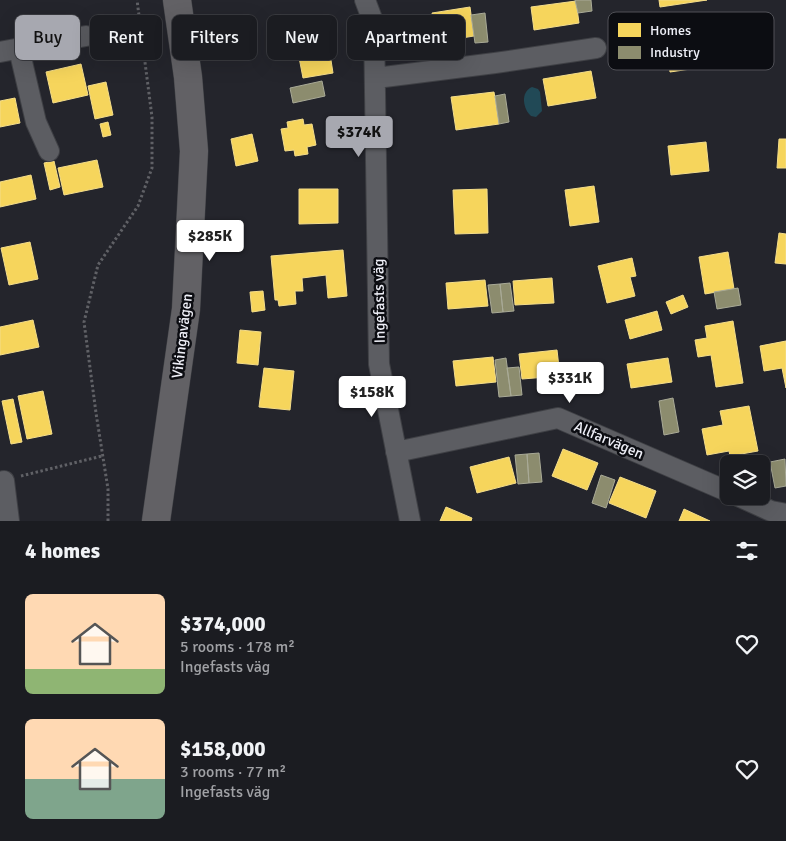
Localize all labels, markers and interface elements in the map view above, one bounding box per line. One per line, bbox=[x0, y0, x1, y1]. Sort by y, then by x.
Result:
legend bbox=[608, 12, 774, 70]
chip: Buy bbox=[15, 15, 80, 60]
chip: Rent bbox=[90, 15, 162, 60]
chip: Filters bbox=[172, 15, 257, 60]
chip: New bbox=[267, 15, 337, 60]
chip: Apartment bbox=[347, 15, 465, 60]
text: Homes bbox=[650, 22, 691, 39]
text: Industry bbox=[650, 44, 700, 61]
pin: $374K bbox=[324, 116, 394, 158]
text: $374K bbox=[337, 122, 381, 142]
pin: $285K bbox=[175, 220, 245, 262]
text: $285K bbox=[188, 226, 232, 246]
street label: Ingefasts väg bbox=[369, 258, 389, 343]
street label: Vikingavägen bbox=[168, 292, 196, 380]
pin: $331K bbox=[535, 362, 605, 404]
text: $331K bbox=[548, 368, 592, 388]
pin: $158K bbox=[337, 376, 407, 418]
text: $158K bbox=[350, 382, 394, 402]
street label: Allfarvägen bbox=[571, 417, 647, 463]
map controls bbox=[720, 455, 770, 505]
button: layers bbox=[720, 455, 770, 505]
icon: filters bbox=[733, 537, 761, 565]
text: 4 homes bbox=[25, 538, 100, 564]
text: $374,000 bbox=[180, 611, 266, 637]
icon: home bbox=[65, 614, 125, 674]
icon: heart bbox=[733, 630, 761, 658]
text: 5 rooms · 178 m² bbox=[180, 637, 295, 657]
text: Ingefasts väg bbox=[180, 657, 270, 677]
text: $158,000 bbox=[180, 736, 266, 762]
icon: home bbox=[65, 739, 125, 799]
icon: heart bbox=[733, 755, 761, 783]
text: 3 rooms · 77 m² bbox=[180, 762, 286, 782]
text: Ingefasts väg bbox=[180, 782, 270, 802]

